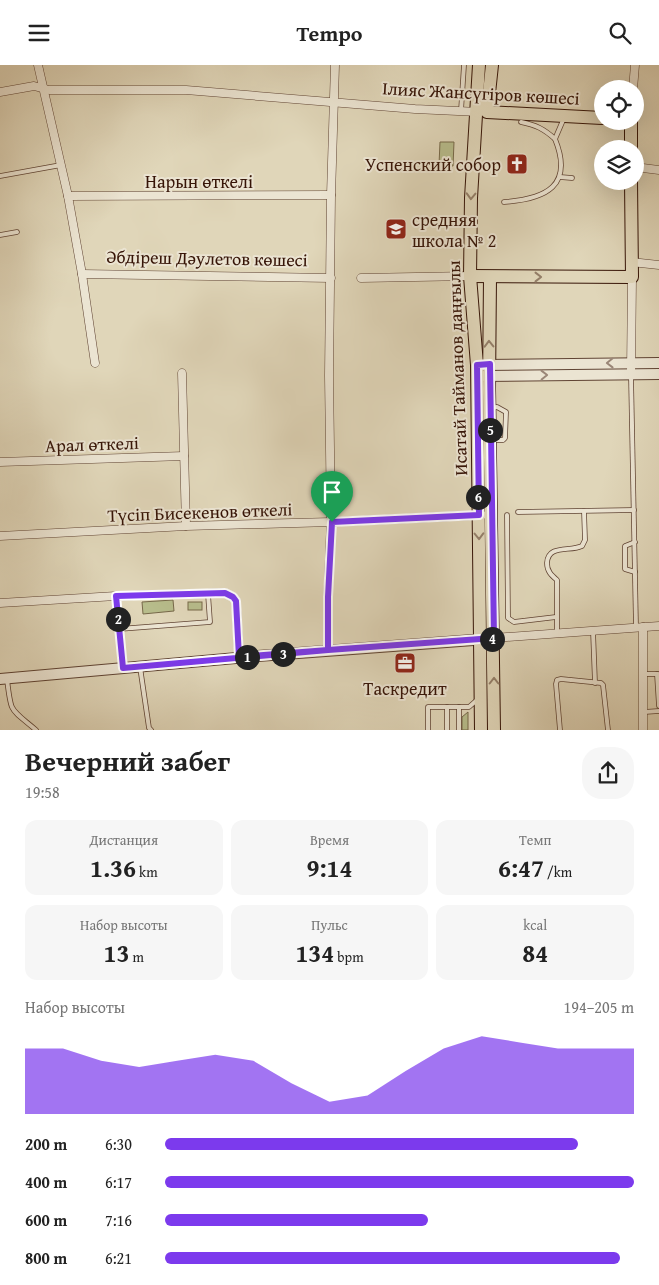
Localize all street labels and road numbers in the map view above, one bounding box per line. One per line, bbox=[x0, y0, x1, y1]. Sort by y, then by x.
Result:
street label: Ілияс Жансүгіров көшесі bbox=[382, 74, 580, 112]
street label: Нарын өткелі bbox=[145, 168, 253, 195]
street label: Әбдіреш Дәулетов көшесі bbox=[106, 243, 308, 273]
street label: Исатай Тайманов даңғылы bbox=[440, 259, 474, 476]
street label: Арал өткелі bbox=[45, 429, 139, 459]
street label: Түсіп Бисекенов өткелі bbox=[107, 495, 293, 529]

